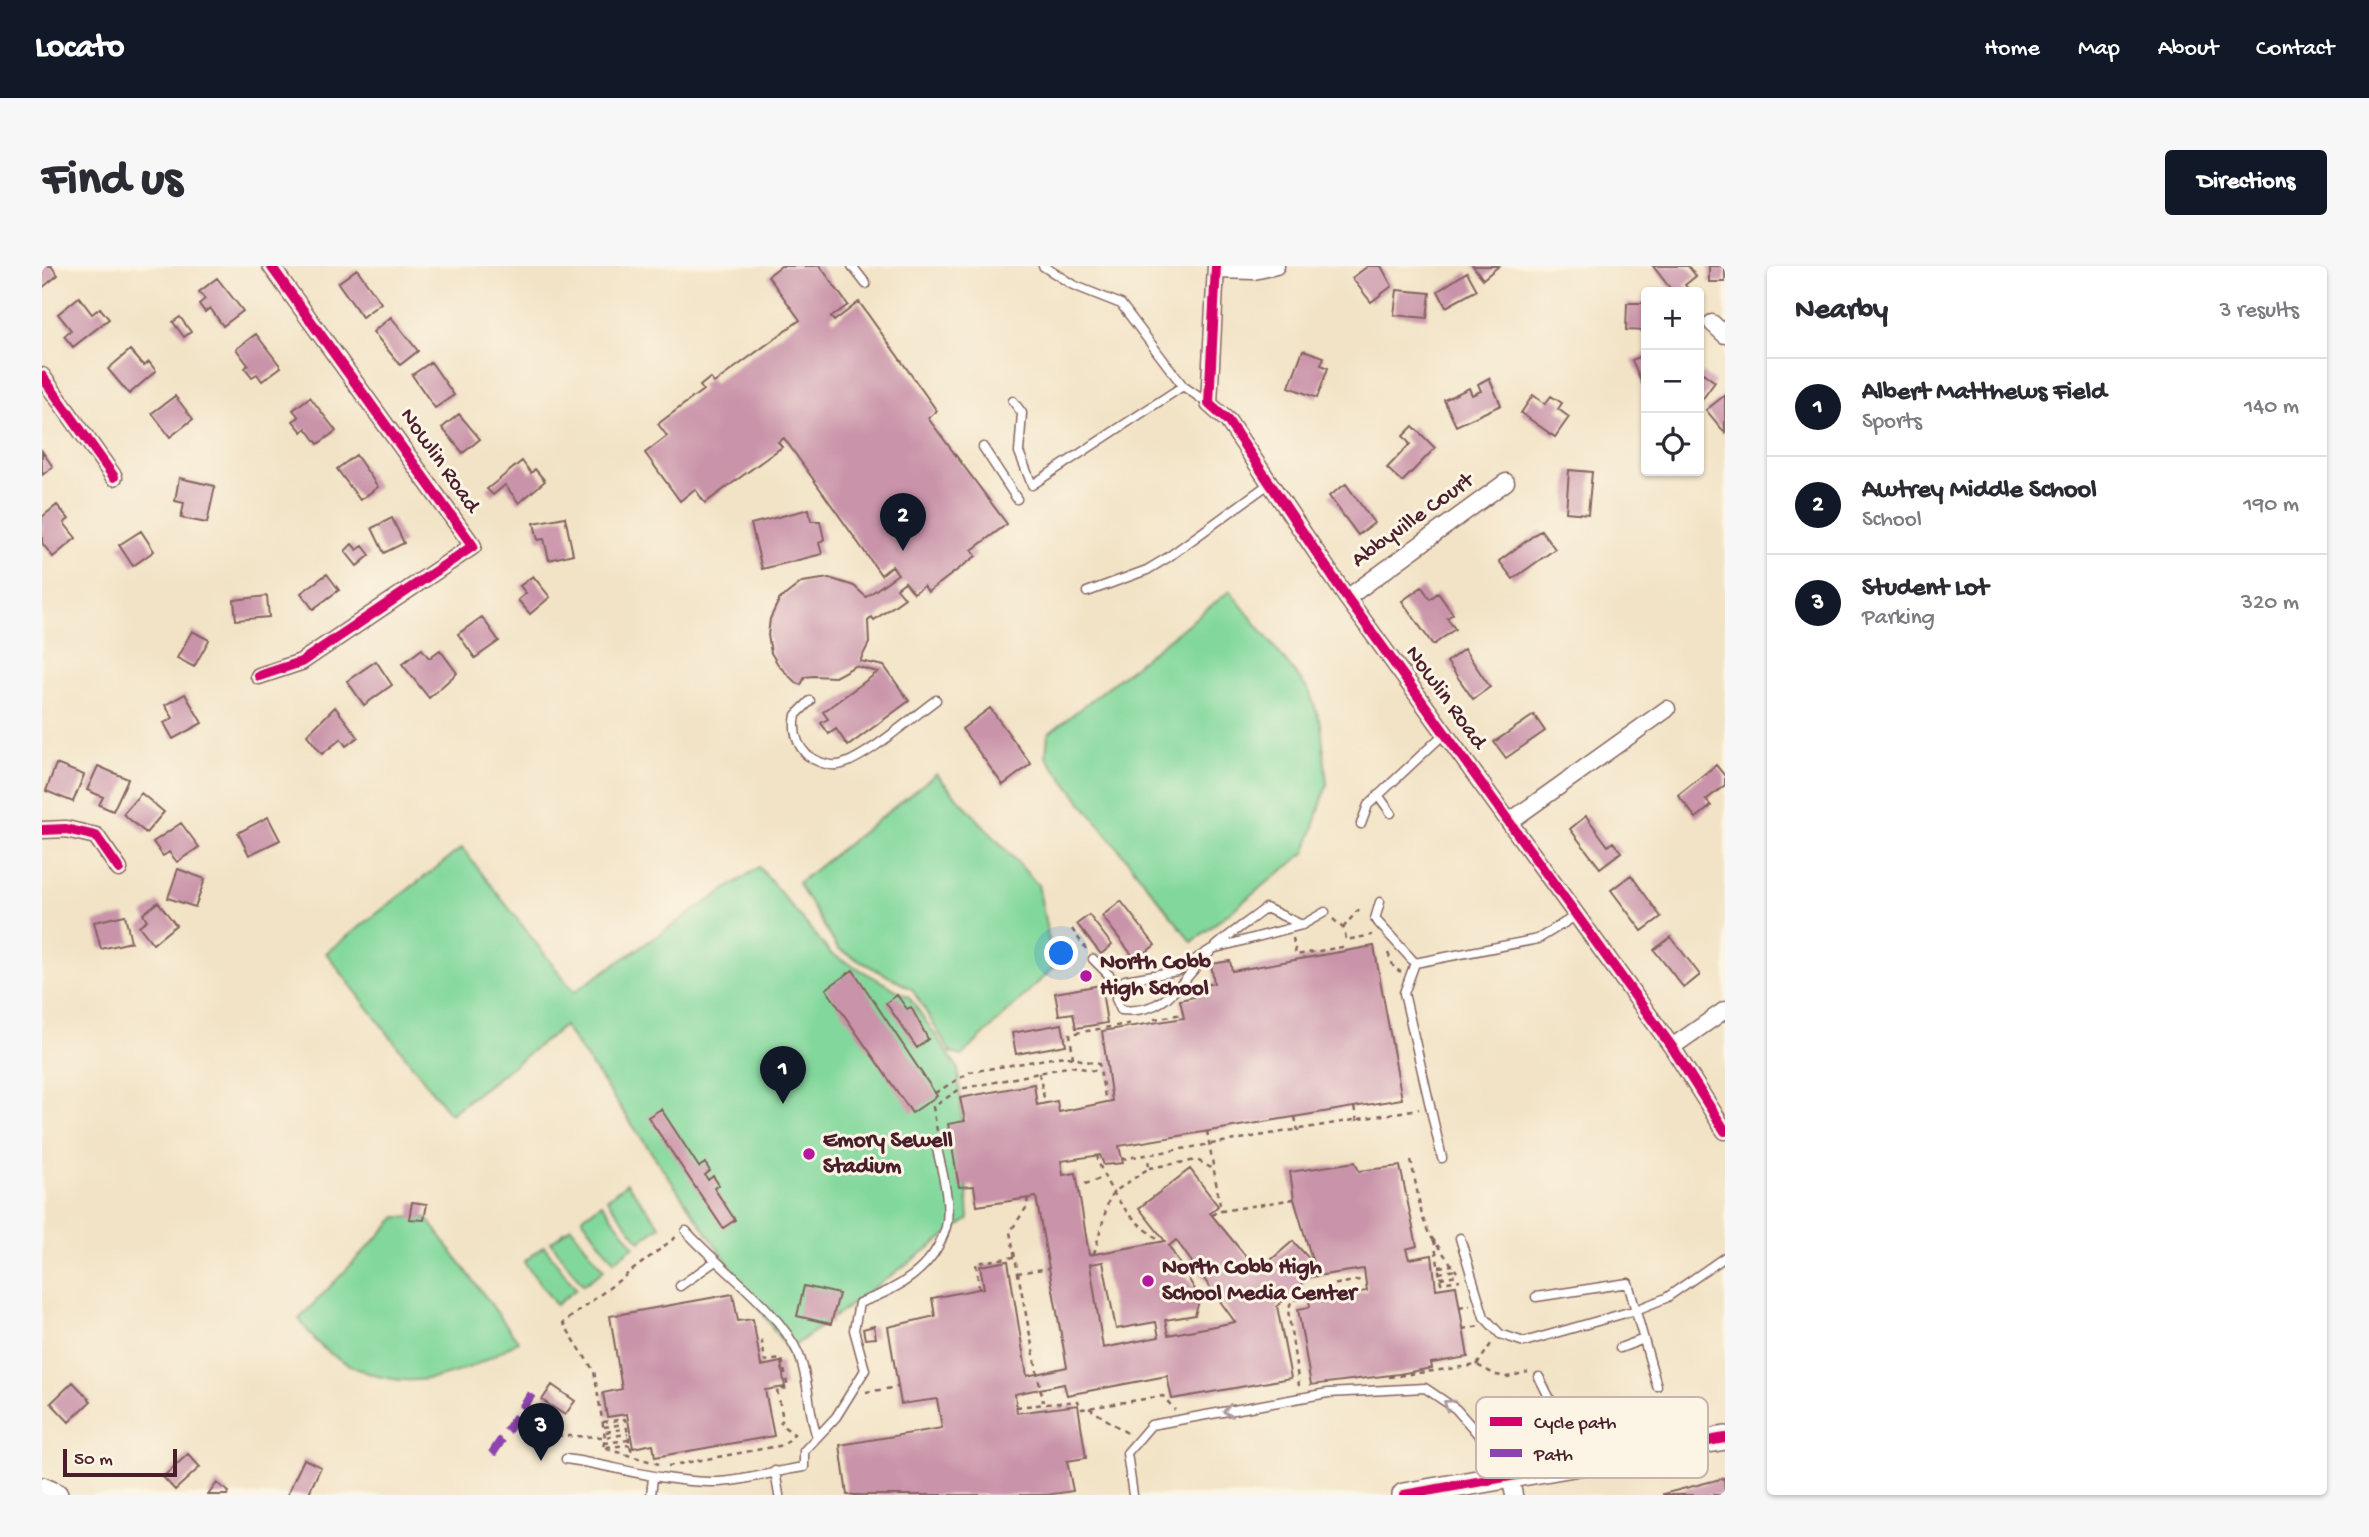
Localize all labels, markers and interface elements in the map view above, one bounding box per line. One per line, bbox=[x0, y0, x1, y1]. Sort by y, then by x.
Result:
text: Locato bbox=[35, 30, 124, 68]
text: Home bbox=[1984, 35, 2040, 64]
text: Map bbox=[2078, 35, 2120, 64]
text: About bbox=[2158, 35, 2218, 64]
text: Contact bbox=[2256, 35, 2334, 64]
button: Directions bbox=[2165, 150, 2327, 215]
text: Find us bbox=[42, 153, 182, 211]
map controls bbox=[1641, 287, 1704, 476]
button: + bbox=[1641, 287, 1704, 350]
text: Nearby bbox=[1795, 294, 1888, 329]
text: 3 results bbox=[2219, 298, 2299, 325]
button: − bbox=[1641, 350, 1704, 413]
text: Albert Matthews Field bbox=[1862, 378, 2106, 409]
text: 1 bbox=[1813, 394, 1823, 421]
text: 140 m bbox=[2244, 394, 2299, 421]
street label: Nowlin Road bbox=[393, 404, 486, 520]
text: Sports bbox=[1862, 409, 1922, 436]
button: locate bbox=[1641, 413, 1704, 476]
street label: Abbyville Court bbox=[1347, 467, 1481, 574]
text: Awtrey Middle School bbox=[1862, 476, 2097, 507]
text: 2 bbox=[1812, 492, 1824, 519]
text: 190 m bbox=[2243, 492, 2299, 519]
pin: 2 bbox=[880, 493, 926, 551]
text: School bbox=[1862, 507, 1922, 534]
text: Student Lot bbox=[1862, 574, 1988, 605]
text: 3 bbox=[1812, 590, 1824, 617]
text: 320 m bbox=[2241, 590, 2299, 617]
text: Parking bbox=[1862, 605, 1935, 632]
street label: Nowlin Road bbox=[1398, 641, 1493, 756]
your location bbox=[1044, 936, 1078, 970]
place label: North Cobb High School bbox=[1100, 950, 1212, 1003]
marker: North Cobb High School bbox=[1078, 968, 1094, 984]
pin: 1 bbox=[760, 1046, 806, 1104]
place label: Emory Sewell Stadium bbox=[823, 1128, 953, 1181]
marker: Emory Sewell Stadium bbox=[801, 1146, 817, 1162]
place label: North Cobb High School Media Center bbox=[1162, 1255, 1359, 1308]
marker: North Cobb High School Media Center bbox=[1140, 1273, 1156, 1289]
legend bbox=[1476, 1397, 1708, 1478]
one-way arrow bbox=[1444, 1400, 1456, 1412]
pin: 3 bbox=[518, 1403, 564, 1461]
one-way arrow bbox=[1222, 1403, 1234, 1418]
text: Cycle path bbox=[1534, 1413, 1616, 1436]
text: Path bbox=[1533, 1445, 1573, 1468]
scale bar bbox=[63, 1446, 177, 1478]
text: 50 m bbox=[74, 1449, 113, 1472]

